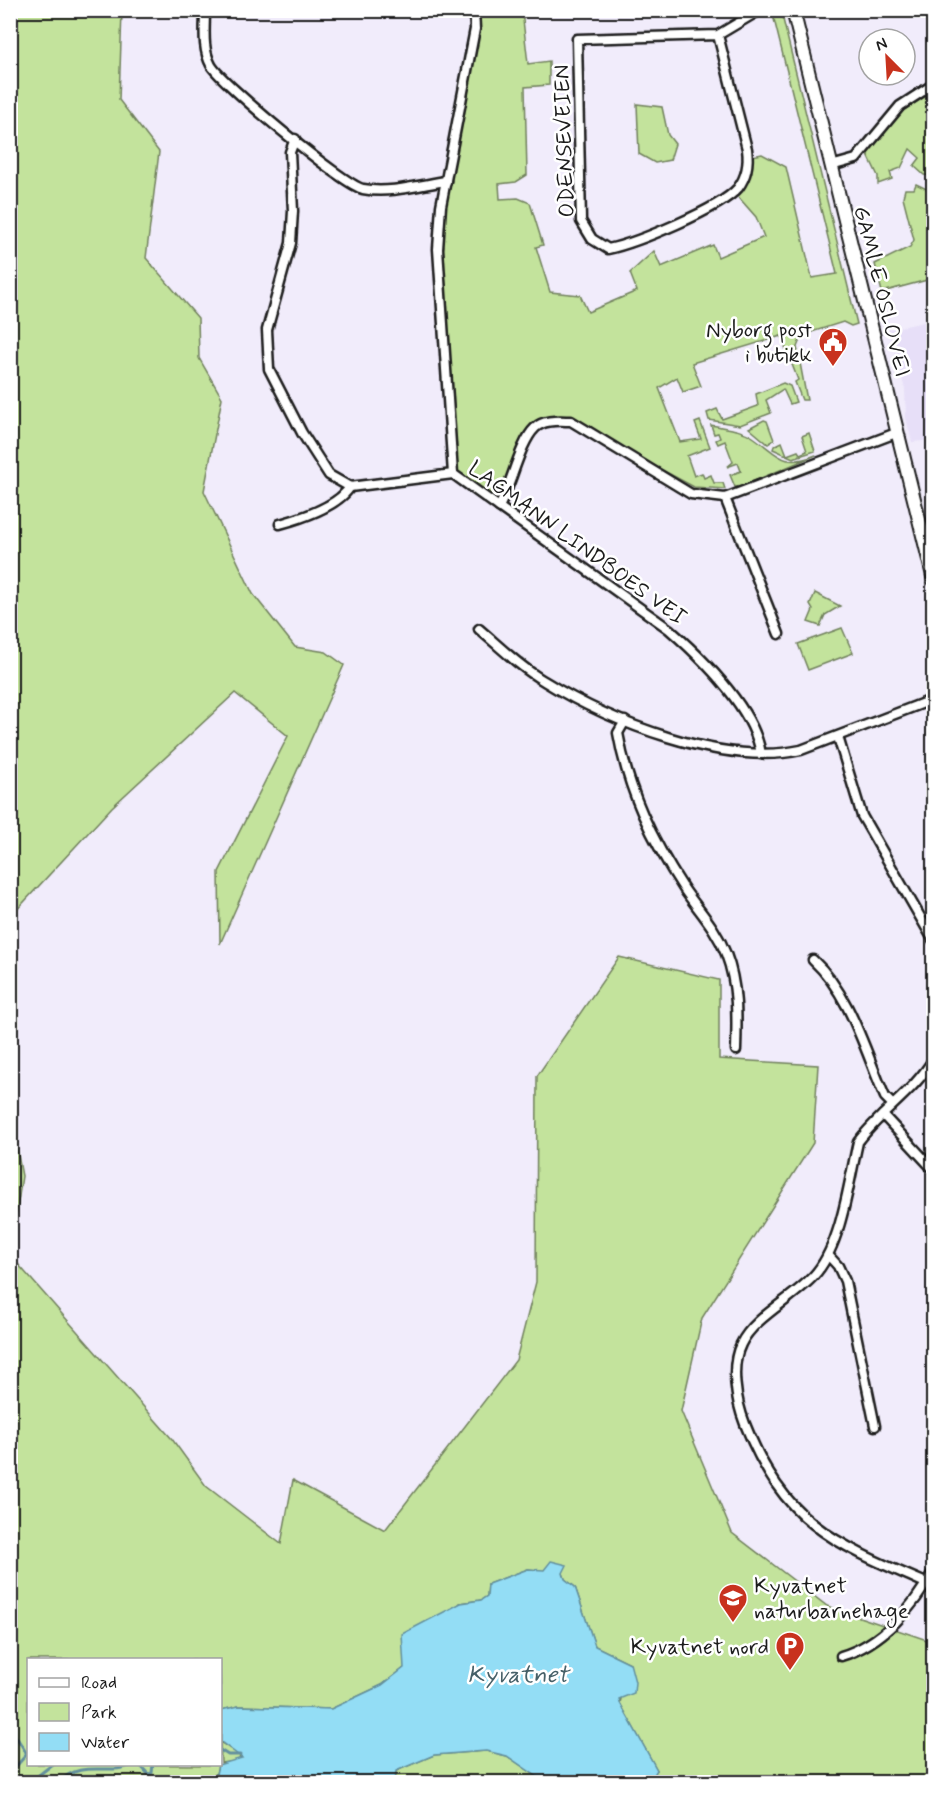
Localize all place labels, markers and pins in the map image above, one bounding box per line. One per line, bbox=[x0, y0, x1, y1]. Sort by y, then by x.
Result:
place label: Nyborg post i butikk bbox=[706, 317, 812, 370]
public building icon: Nyborg post i butikk bbox=[817, 326, 849, 368]
place label: Kyvatnet naturbarnehage bbox=[754, 1573, 909, 1629]
school or university icon: Kyvatnet naturbarnehage bbox=[717, 1582, 749, 1624]
parking icon: Kyvatnet nord bbox=[774, 1630, 806, 1672]
place label: Kyvatnet nord bbox=[630, 1634, 769, 1662]

